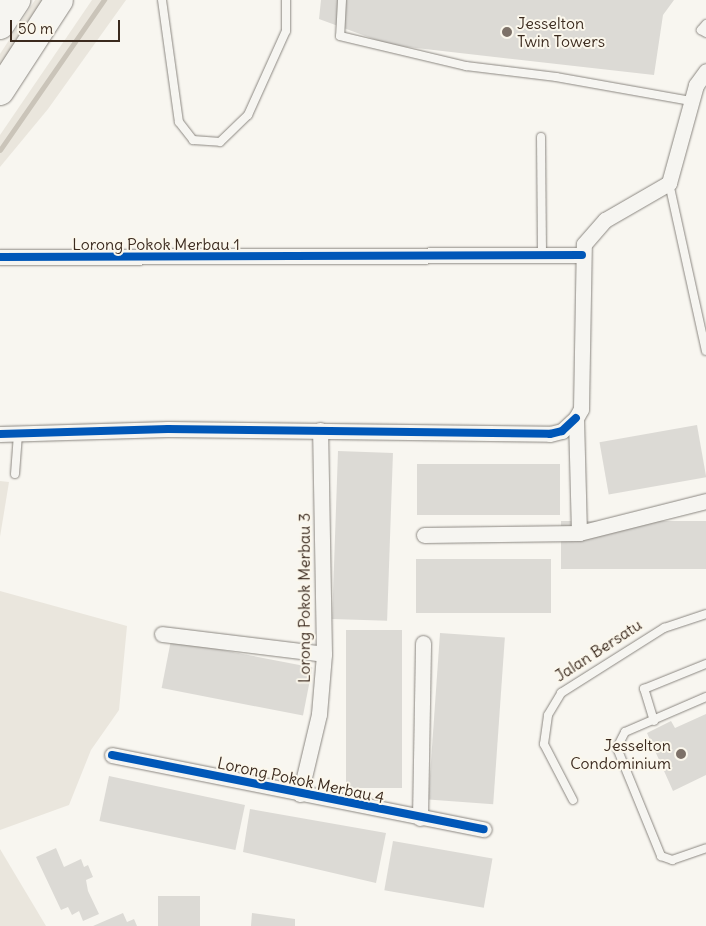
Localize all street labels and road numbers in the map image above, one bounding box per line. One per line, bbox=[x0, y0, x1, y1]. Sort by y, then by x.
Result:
street label: Lorong Pokok Merbau 1 bbox=[72, 234, 240, 254]
street label: Lorong Pokok Merbau 3 bbox=[294, 513, 314, 683]
street label: Jalan Bersatu bbox=[551, 615, 645, 685]
street label: Lorong Pokok Merbau 4 bbox=[216, 753, 386, 807]

